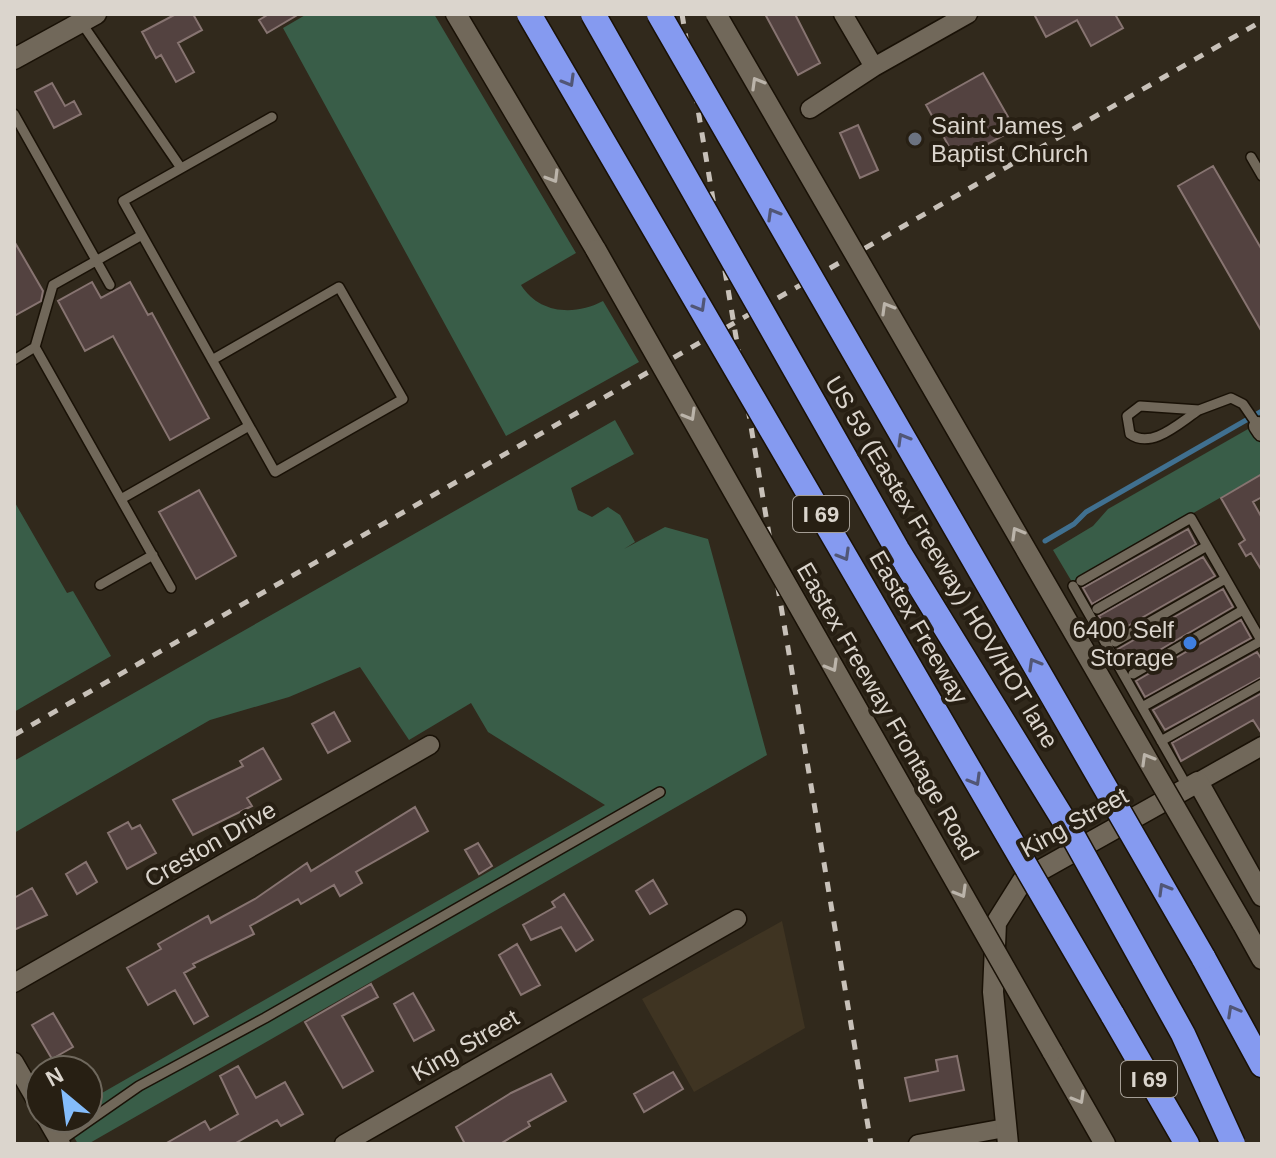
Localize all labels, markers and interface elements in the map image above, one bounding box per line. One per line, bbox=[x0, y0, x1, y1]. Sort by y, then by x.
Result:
one-way arrow bbox=[559, 72, 575, 87]
one-way arrow bbox=[751, 77, 767, 92]
place label: Saint James Baptist Church bbox=[931, 112, 1088, 167]
marker: Saint James Baptist Church bbox=[906, 130, 924, 148]
one-way arrow bbox=[543, 168, 559, 183]
one-way arrow bbox=[767, 208, 783, 223]
one-way arrow bbox=[690, 297, 706, 312]
one-way arrow bbox=[881, 302, 897, 317]
street label: US 59 (Eastex Freeway) HOV/HOT lane bbox=[819, 371, 1065, 753]
one-way arrow bbox=[680, 406, 696, 421]
one-way arrow bbox=[897, 433, 913, 448]
road number: I 69 bbox=[793, 496, 849, 532]
one-way arrow bbox=[1011, 528, 1027, 542]
street label: Eastex Freeway bbox=[864, 545, 974, 709]
one-way arrow bbox=[835, 546, 850, 561]
street label: Eastex Freeway Frontage Road bbox=[792, 558, 984, 864]
place label: 6400 Self Storage bbox=[1073, 616, 1174, 671]
marker: 6400 Self Storage bbox=[1181, 634, 1199, 652]
one-way arrow bbox=[823, 657, 838, 672]
one-way arrow bbox=[1028, 658, 1044, 673]
one-way arrow bbox=[1141, 753, 1157, 768]
one-way arrow bbox=[965, 771, 981, 786]
street label: King Street bbox=[1016, 781, 1133, 863]
street label: Creston Drive bbox=[140, 796, 280, 892]
one-way arrow bbox=[951, 883, 967, 897]
one-way arrow bbox=[1158, 883, 1174, 898]
street label: King Street bbox=[407, 1003, 523, 1086]
one-way arrow bbox=[1227, 1004, 1242, 1019]
north arrow bbox=[24, 1054, 104, 1134]
road number: I 69 bbox=[1121, 1061, 1177, 1097]
text: N bbox=[42, 1062, 68, 1092]
one-way arrow bbox=[1069, 1089, 1085, 1103]

